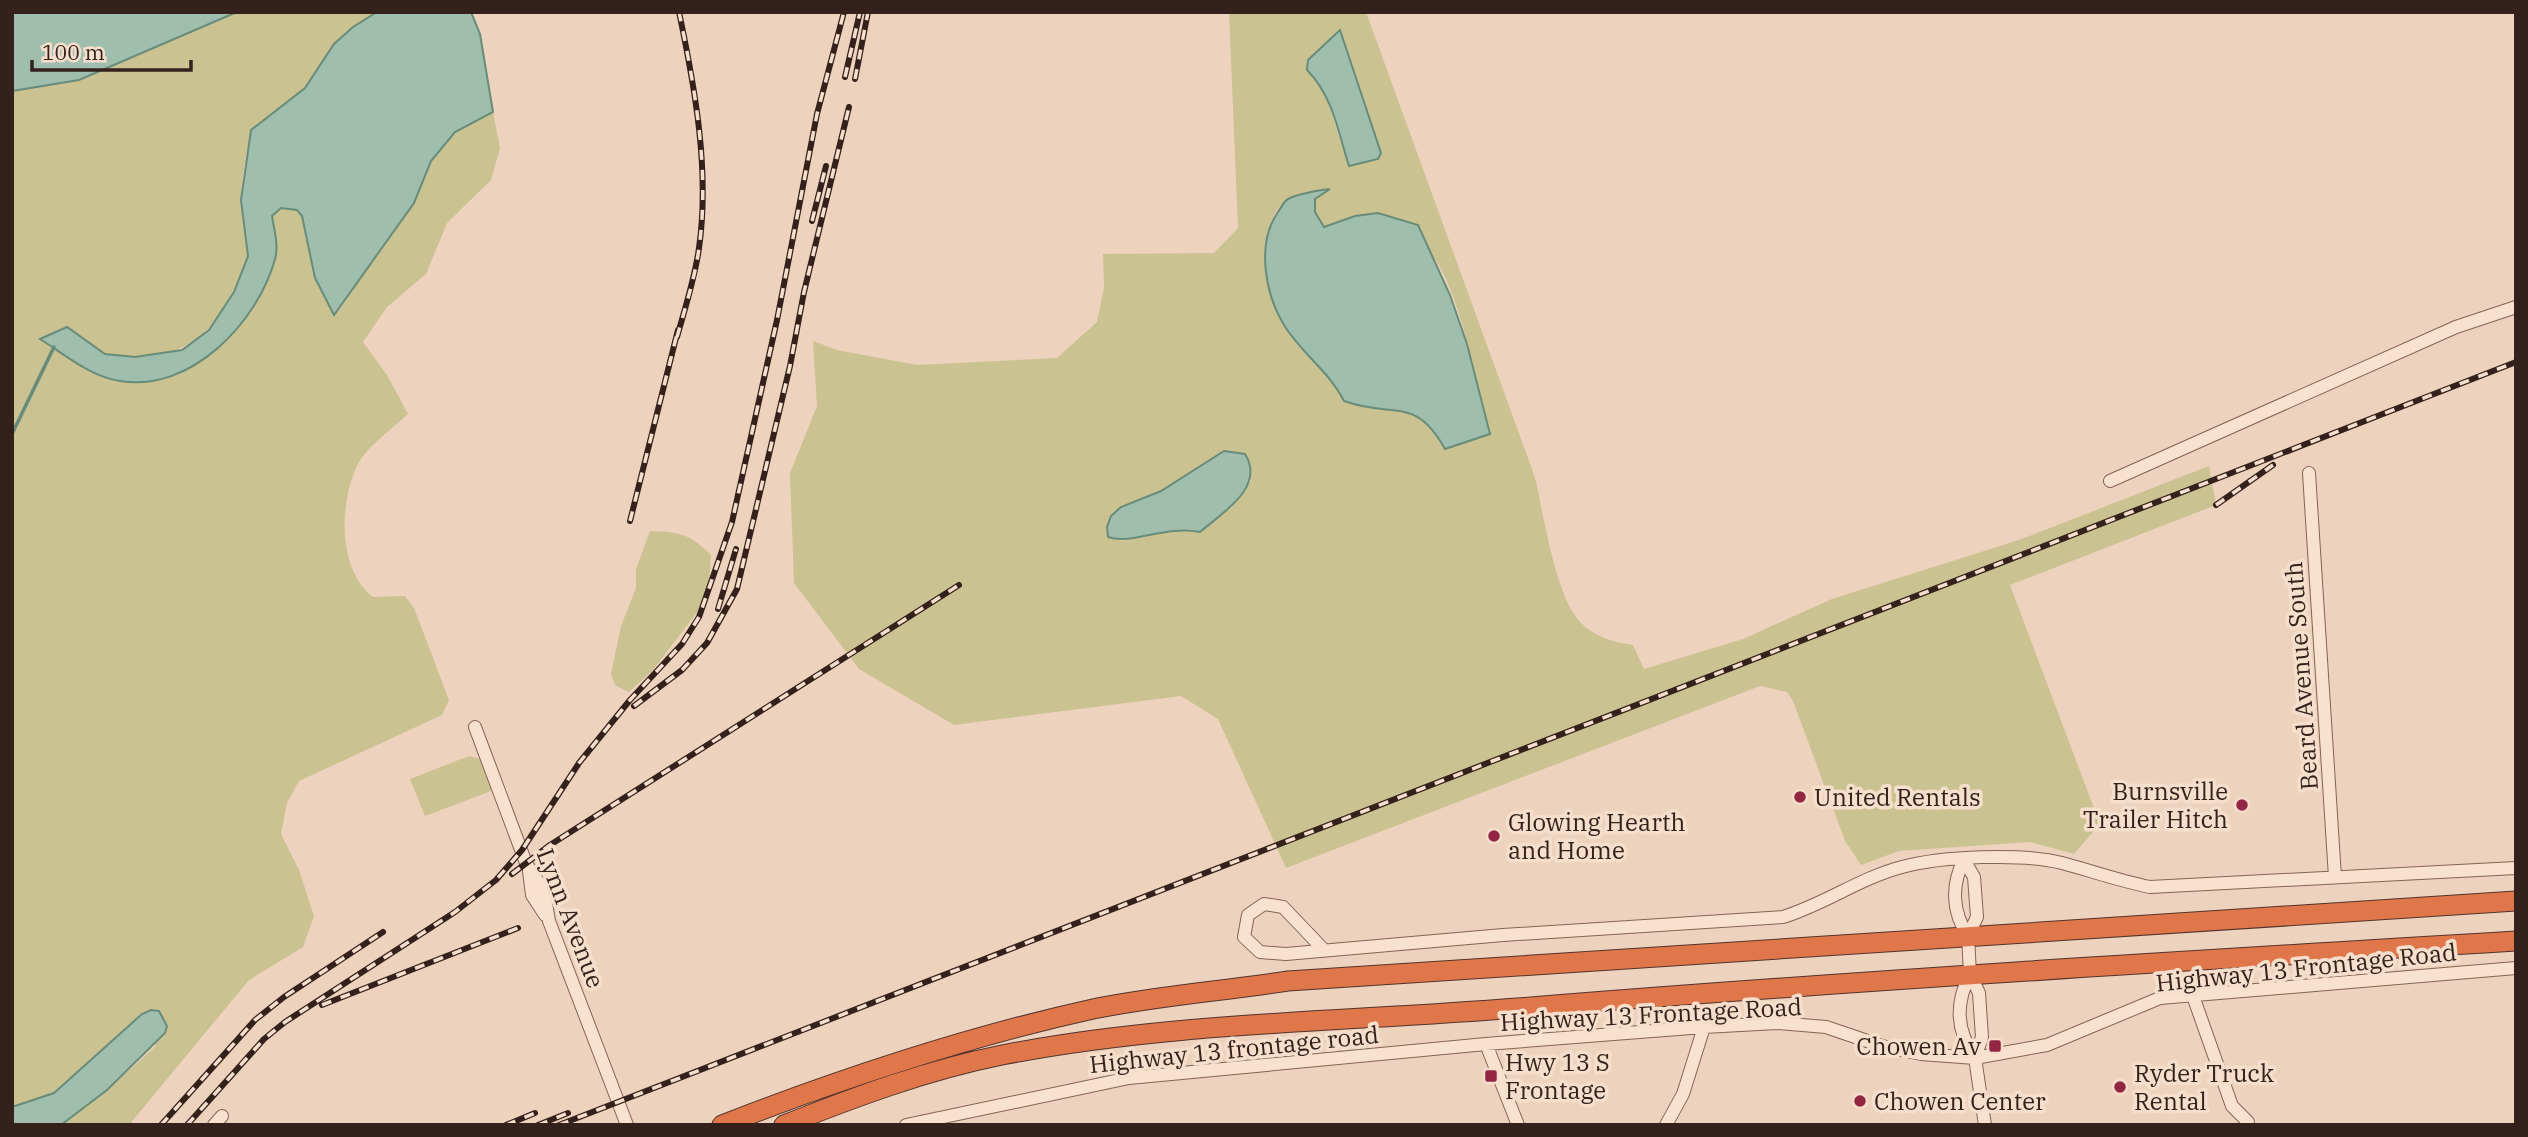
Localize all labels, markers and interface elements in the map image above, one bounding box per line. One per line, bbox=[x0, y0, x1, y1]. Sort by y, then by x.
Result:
scale bar bbox=[32, 28, 191, 72]
text: 100 m bbox=[42, 38, 105, 66]
street label: Beard Avenue South bbox=[2277, 561, 2325, 791]
place label: Burnsville Trailer Hitch bbox=[2083, 775, 2228, 835]
place label: United Rentals bbox=[1814, 781, 1981, 813]
marker: United Rentals bbox=[1792, 789, 1808, 805]
marker: Burnsville Trailer Hitch bbox=[2234, 797, 2250, 813]
place label: Glowing Hearth and Home bbox=[1508, 806, 1685, 866]
marker: Glowing Hearth and Home bbox=[1486, 828, 1502, 844]
street label: Lynn Avenue bbox=[530, 844, 612, 992]
street label: Highway 13 Frontage Road bbox=[2154, 935, 2458, 999]
street label: Highway 13 Frontage Road bbox=[1499, 990, 1803, 1038]
street label: Highway 13 frontage road bbox=[1088, 1018, 1380, 1080]
place label: Chowen Av bbox=[1856, 1030, 1981, 1062]
marker: Chowen Av bbox=[1987, 1038, 2003, 1054]
place label: Hwy 13 S Frontage bbox=[1505, 1046, 1610, 1106]
place label: Ryder Truck Rental bbox=[2134, 1057, 2274, 1117]
marker: Hwy 13 S Frontage bbox=[1483, 1068, 1499, 1084]
marker: Ryder Truck Rental bbox=[2112, 1079, 2128, 1095]
place label: Chowen Center bbox=[1874, 1085, 2046, 1117]
marker: Chowen Center bbox=[1852, 1093, 1868, 1109]

